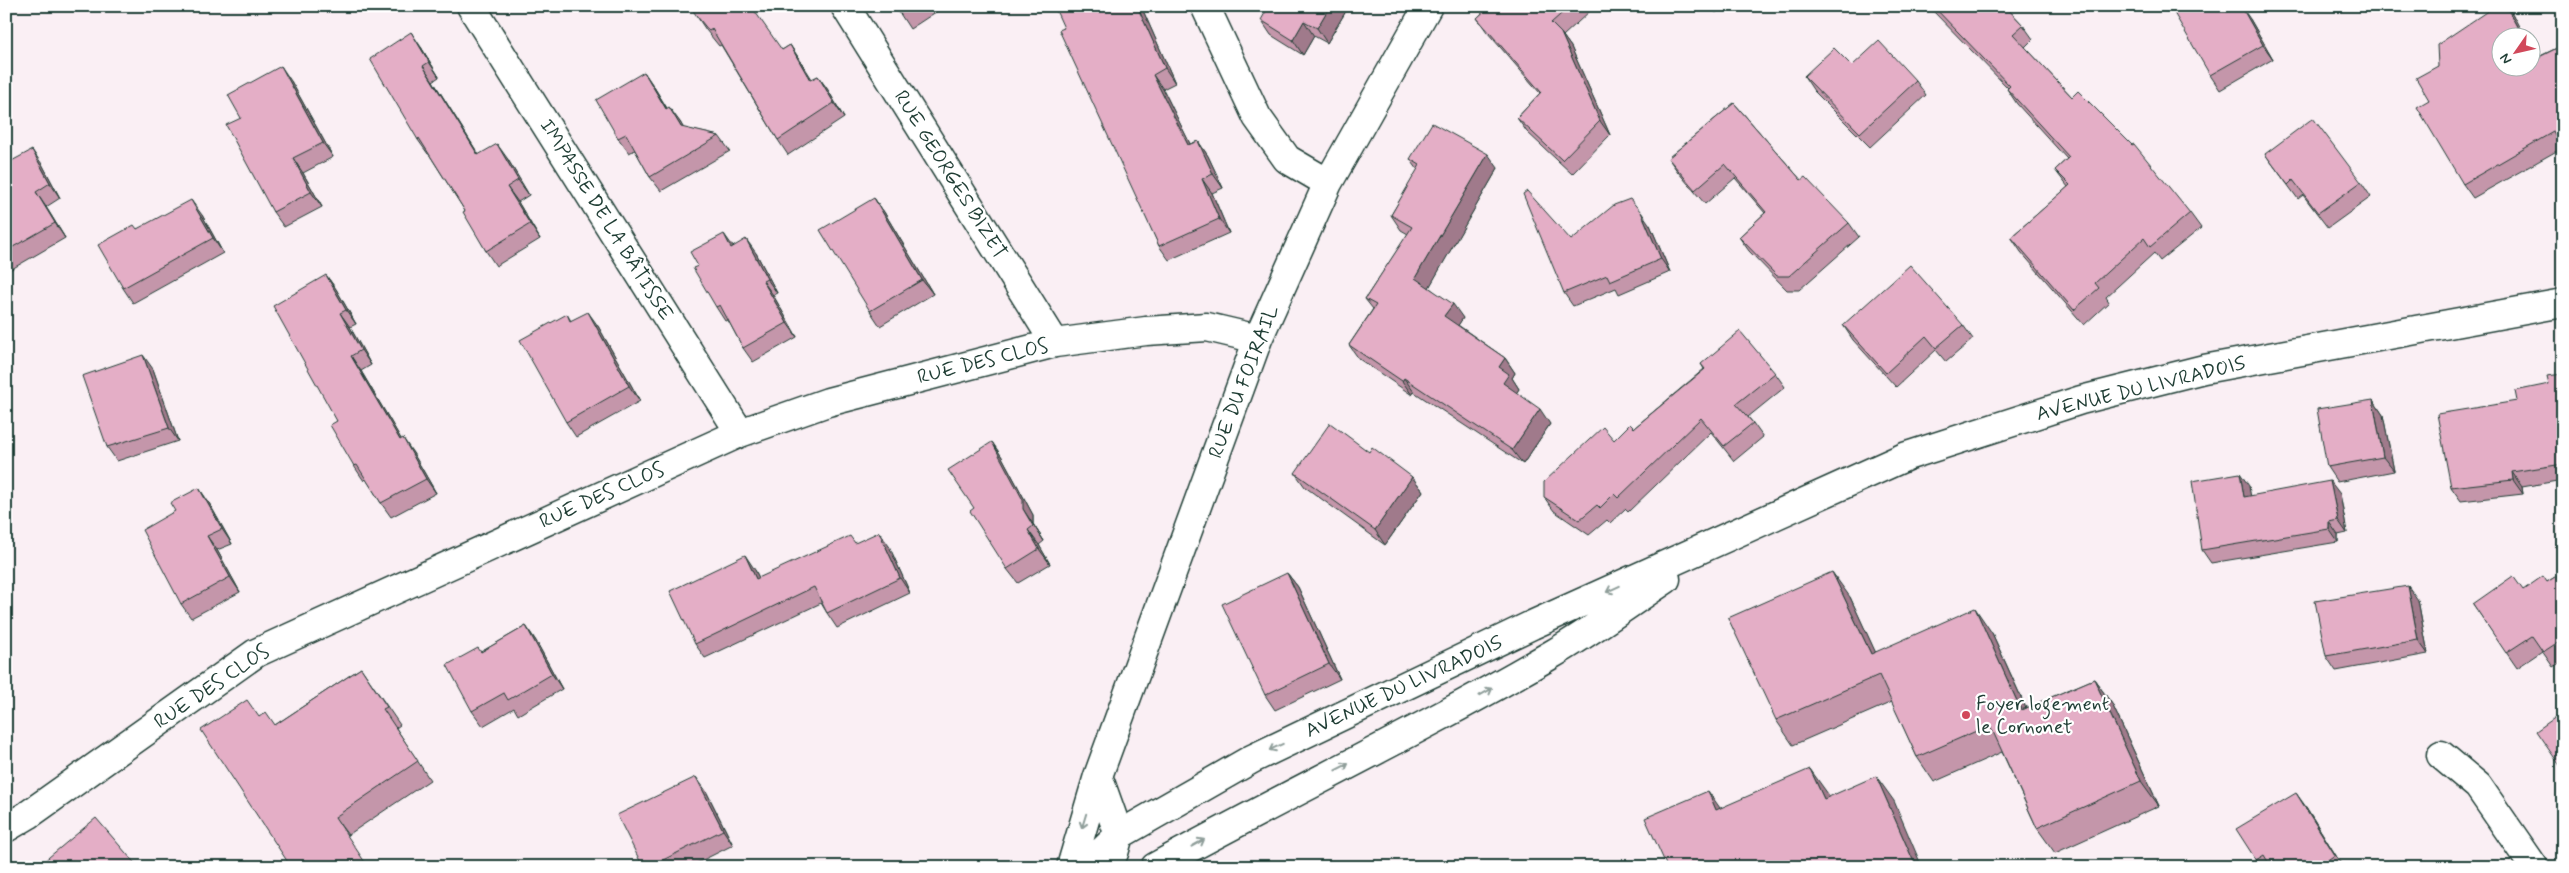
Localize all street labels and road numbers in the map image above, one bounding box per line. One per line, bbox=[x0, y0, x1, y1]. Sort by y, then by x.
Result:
street label: RUE GEORGES BIZET bbox=[887, 86, 1013, 264]
street label: IMPASSE DE LA BÂTISSE bbox=[533, 114, 679, 326]
street label: RUE DU FOIRAIL bbox=[1202, 301, 1286, 462]
street label: RUE DES CLOS bbox=[915, 333, 1051, 391]
street label: AVENUE DU LIVRADOIS bbox=[2033, 350, 2249, 428]
street label: RUE DES CLOS bbox=[535, 456, 669, 536]
street label: AVENUE DU LIVRADOIS bbox=[1301, 629, 1507, 745]
street label: RUE DES CLOS bbox=[149, 638, 275, 736]

